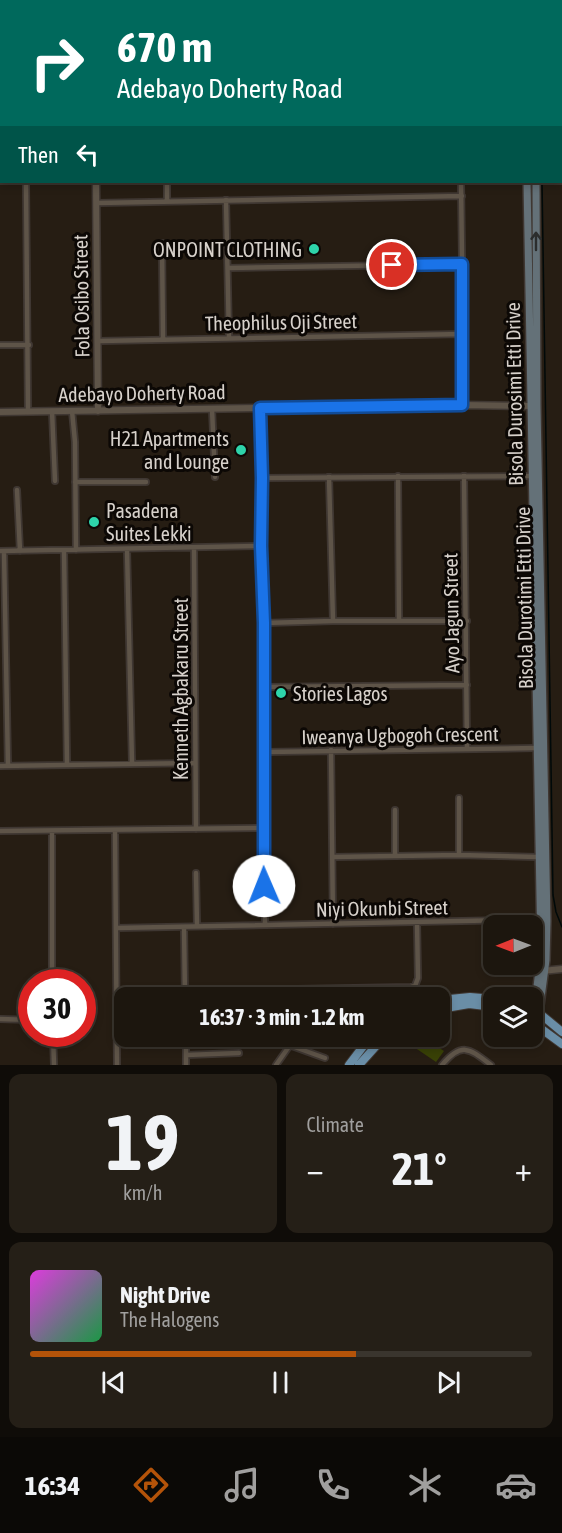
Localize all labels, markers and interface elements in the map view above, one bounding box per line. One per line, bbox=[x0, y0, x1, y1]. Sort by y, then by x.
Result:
text: 670 m bbox=[117, 23, 212, 71]
icon: right bbox=[18, 24, 96, 102]
text: Adebayo Doherty Road bbox=[117, 73, 343, 104]
icon: left bbox=[71, 138, 104, 171]
text: Then bbox=[18, 142, 59, 168]
one-way arrow bbox=[530, 232, 542, 252]
street label: Fola Osibo Street bbox=[68, 234, 94, 358]
place label: ONPOINT CLOTHING bbox=[153, 238, 302, 261]
pin bbox=[366, 239, 417, 290]
marker: ONPOINT CLOTHING bbox=[307, 242, 321, 256]
icon: arrive bbox=[375, 248, 408, 281]
street label: Bisola Durosimi Etti Drive bbox=[501, 302, 527, 486]
street label: Theophilus Oji Street bbox=[205, 309, 358, 335]
street label: Adebayo Doherty Road bbox=[58, 380, 226, 406]
place label: H21 Apartments and Lounge bbox=[110, 427, 229, 473]
marker: H21 Apartments and Lounge bbox=[234, 443, 248, 457]
place label: Pasadena Suites Lekki bbox=[106, 499, 192, 545]
street label: Bisola Durotimi Etti Drive bbox=[511, 507, 537, 689]
marker: Pasadena Suites Lekki bbox=[87, 515, 101, 529]
street label: Ayo Jagun Street bbox=[438, 552, 464, 673]
street label: Kenneth Agbakaru Street bbox=[169, 597, 192, 780]
place label: Stories Lagos bbox=[293, 682, 387, 705]
marker: Stories Lagos bbox=[274, 686, 288, 700]
street label: Iweanya Ugbogoh Crescent bbox=[301, 722, 499, 748]
position arrow bbox=[232, 854, 296, 918]
street label: Niyi Okunbi Street bbox=[316, 895, 449, 921]
north arrow bbox=[483, 915, 543, 975]
map controls bbox=[483, 915, 543, 1047]
speed limit sign: 30 bbox=[18, 969, 96, 1047]
button: layers bbox=[483, 987, 543, 1047]
text: 16:37 · 3 min · 1.2 km bbox=[200, 1004, 364, 1030]
text: 19 bbox=[106, 1097, 179, 1187]
text: Climate bbox=[307, 1113, 364, 1136]
text: 21° bbox=[392, 1143, 447, 1195]
text: − bbox=[307, 1150, 324, 1188]
text: + bbox=[515, 1150, 532, 1188]
text: km/h bbox=[123, 1181, 163, 1204]
text: Night Drive bbox=[120, 1282, 210, 1308]
text: The Halogens bbox=[120, 1308, 219, 1331]
icon: previous bbox=[97, 1366, 130, 1399]
icon: pause bbox=[264, 1366, 297, 1399]
icon: next bbox=[432, 1366, 465, 1399]
icon: directions bbox=[130, 1464, 172, 1506]
icon: music bbox=[221, 1464, 263, 1506]
icon: phone bbox=[312, 1464, 354, 1506]
icon: climate bbox=[404, 1464, 446, 1506]
icon: car bbox=[495, 1464, 537, 1506]
text: 16:34 bbox=[25, 1470, 80, 1501]

